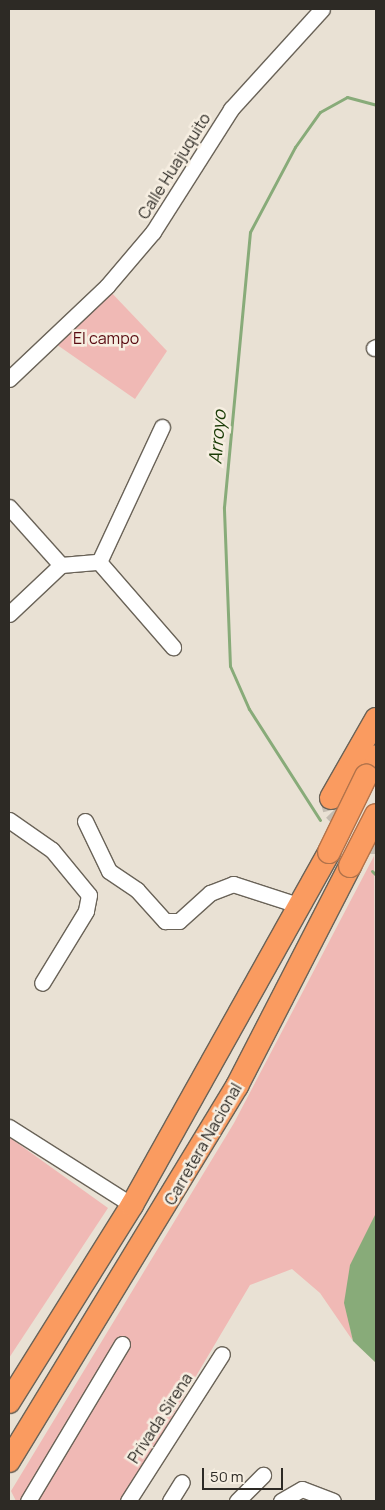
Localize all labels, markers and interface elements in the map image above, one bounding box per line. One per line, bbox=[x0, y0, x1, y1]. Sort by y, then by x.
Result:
street label: Calle Huajuquito bbox=[134, 109, 214, 223]
park label: El campo bbox=[73, 328, 139, 348]
water label: Arroyo bbox=[204, 409, 230, 465]
street label: Carretera Nacional bbox=[160, 1080, 246, 1208]
street label: Privada Sirena bbox=[124, 1369, 196, 1467]
scale bar bbox=[205, 1458, 286, 1490]
text: 50 m bbox=[210, 1466, 244, 1487]

